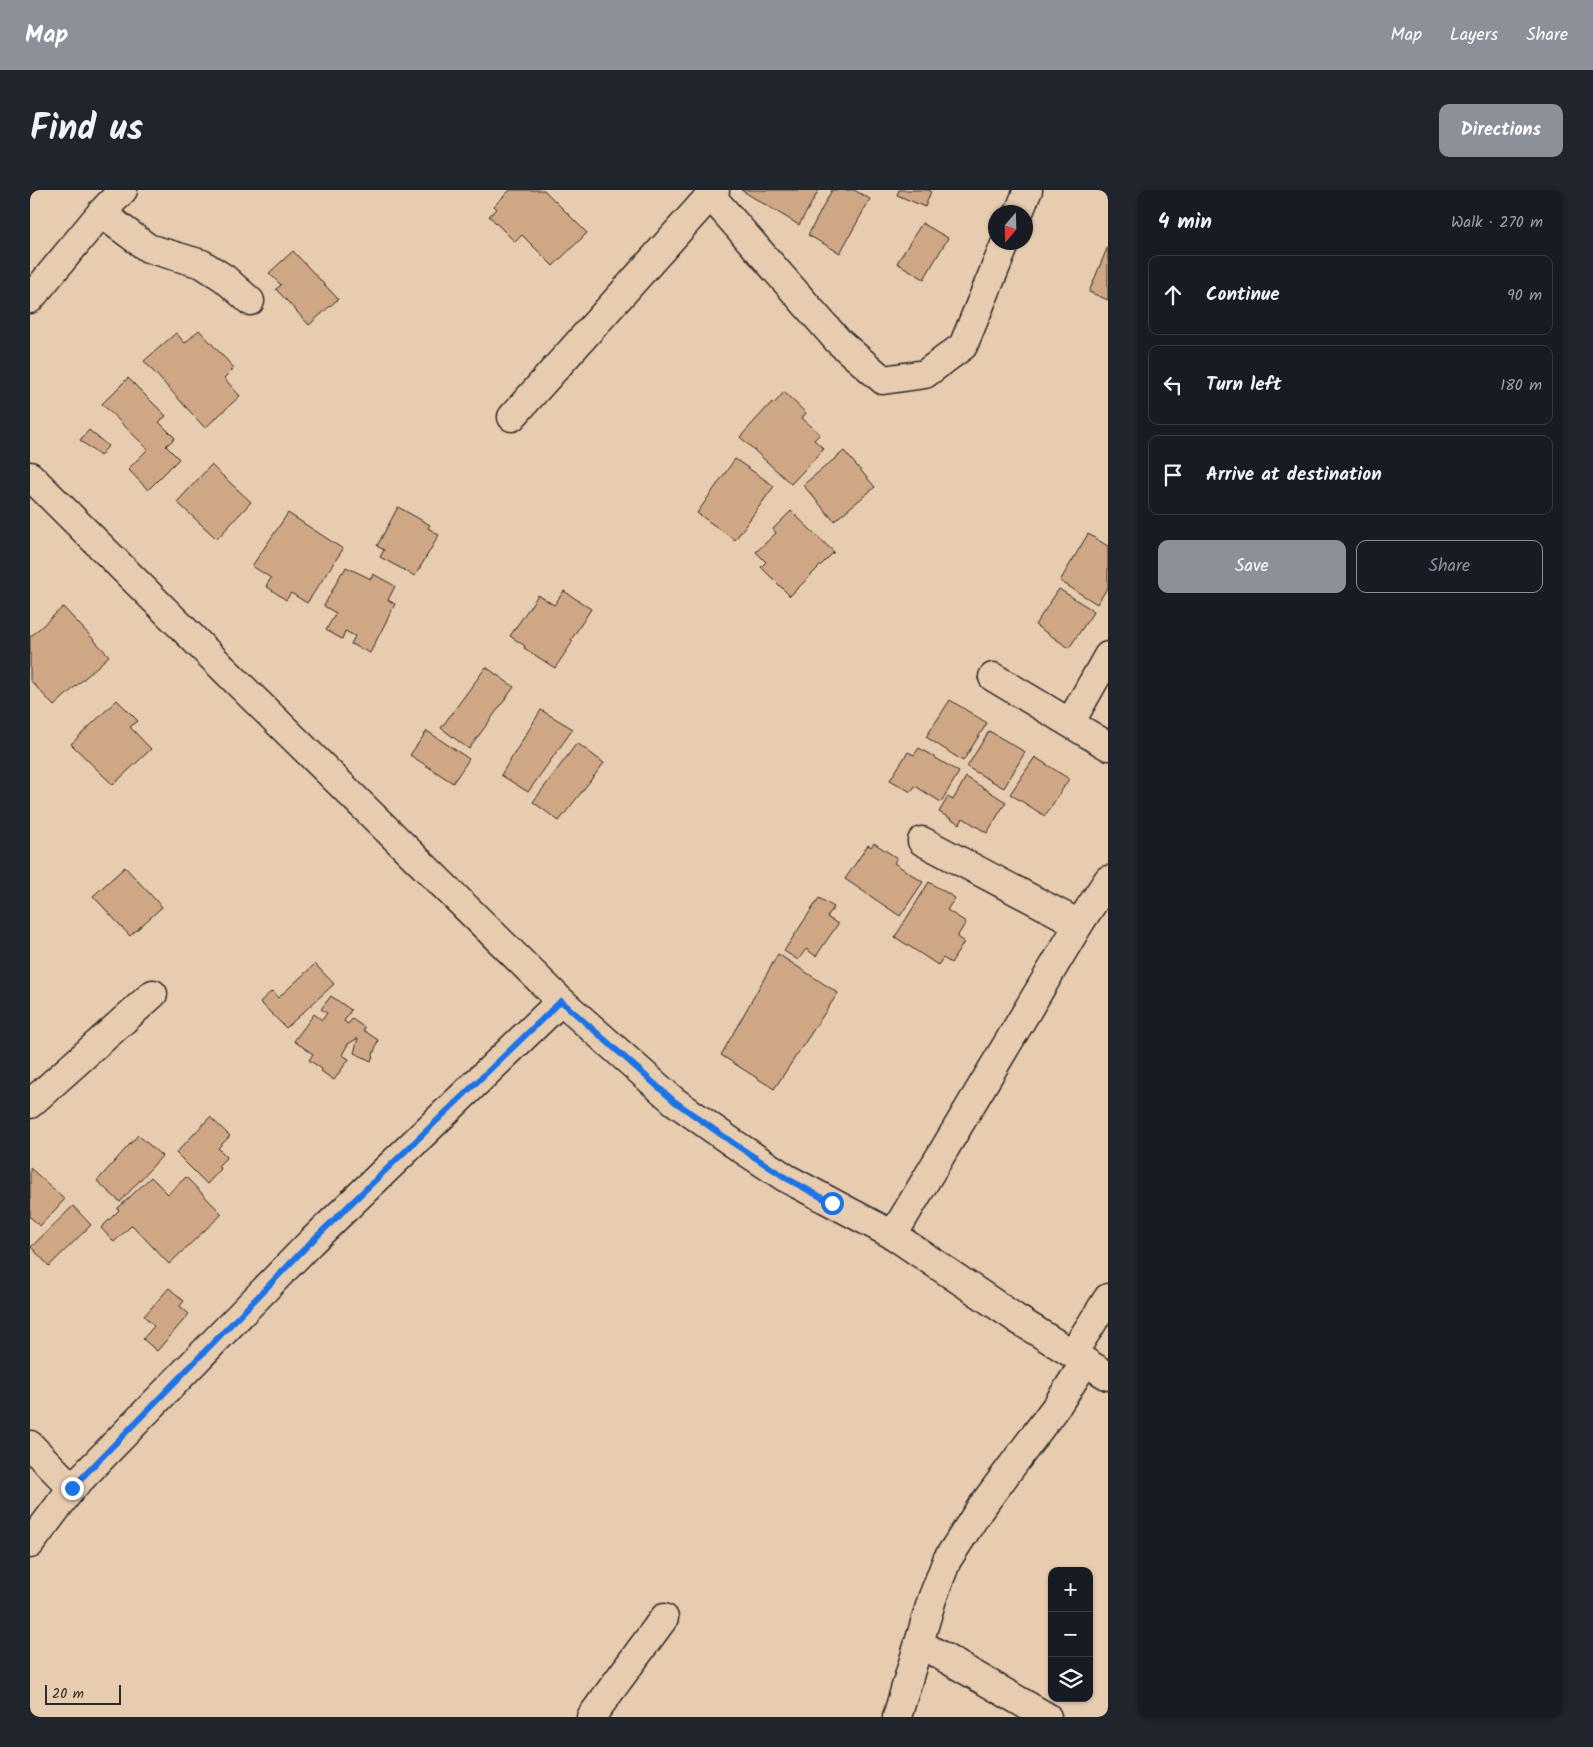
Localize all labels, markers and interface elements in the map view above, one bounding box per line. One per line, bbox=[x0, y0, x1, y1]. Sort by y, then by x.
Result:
text: Map bbox=[25, 16, 68, 55]
text: Map bbox=[1391, 21, 1422, 50]
text: Layers bbox=[1450, 21, 1498, 50]
text: Share bbox=[1526, 21, 1568, 50]
text: Find us bbox=[30, 102, 143, 158]
button: Directions bbox=[1439, 104, 1563, 157]
north arrow bbox=[988, 205, 1033, 250]
text: 4 min bbox=[1158, 206, 1212, 239]
text: Walk · 270 m bbox=[1451, 210, 1543, 235]
text: Continue bbox=[1206, 280, 1279, 310]
icon: ahead bbox=[1159, 281, 1187, 309]
text: 90 m bbox=[1507, 283, 1542, 308]
text: Turn left bbox=[1206, 370, 1281, 400]
icon: left bbox=[1159, 371, 1187, 399]
text: 180 m bbox=[1500, 373, 1542, 398]
text: Arrive at destination bbox=[1206, 460, 1382, 490]
icon: arrive bbox=[1159, 461, 1187, 489]
button: Save bbox=[1158, 540, 1346, 593]
button: Share bbox=[1356, 540, 1543, 593]
route start bbox=[821, 1192, 844, 1215]
route end bbox=[61, 1477, 84, 1500]
map controls bbox=[1048, 1567, 1093, 1702]
button: + bbox=[1048, 1567, 1093, 1612]
button: − bbox=[1048, 1612, 1093, 1657]
button: layers bbox=[1048, 1657, 1093, 1702]
scale bar bbox=[45, 1682, 121, 1705]
text: 20 m bbox=[52, 1683, 84, 1705]

